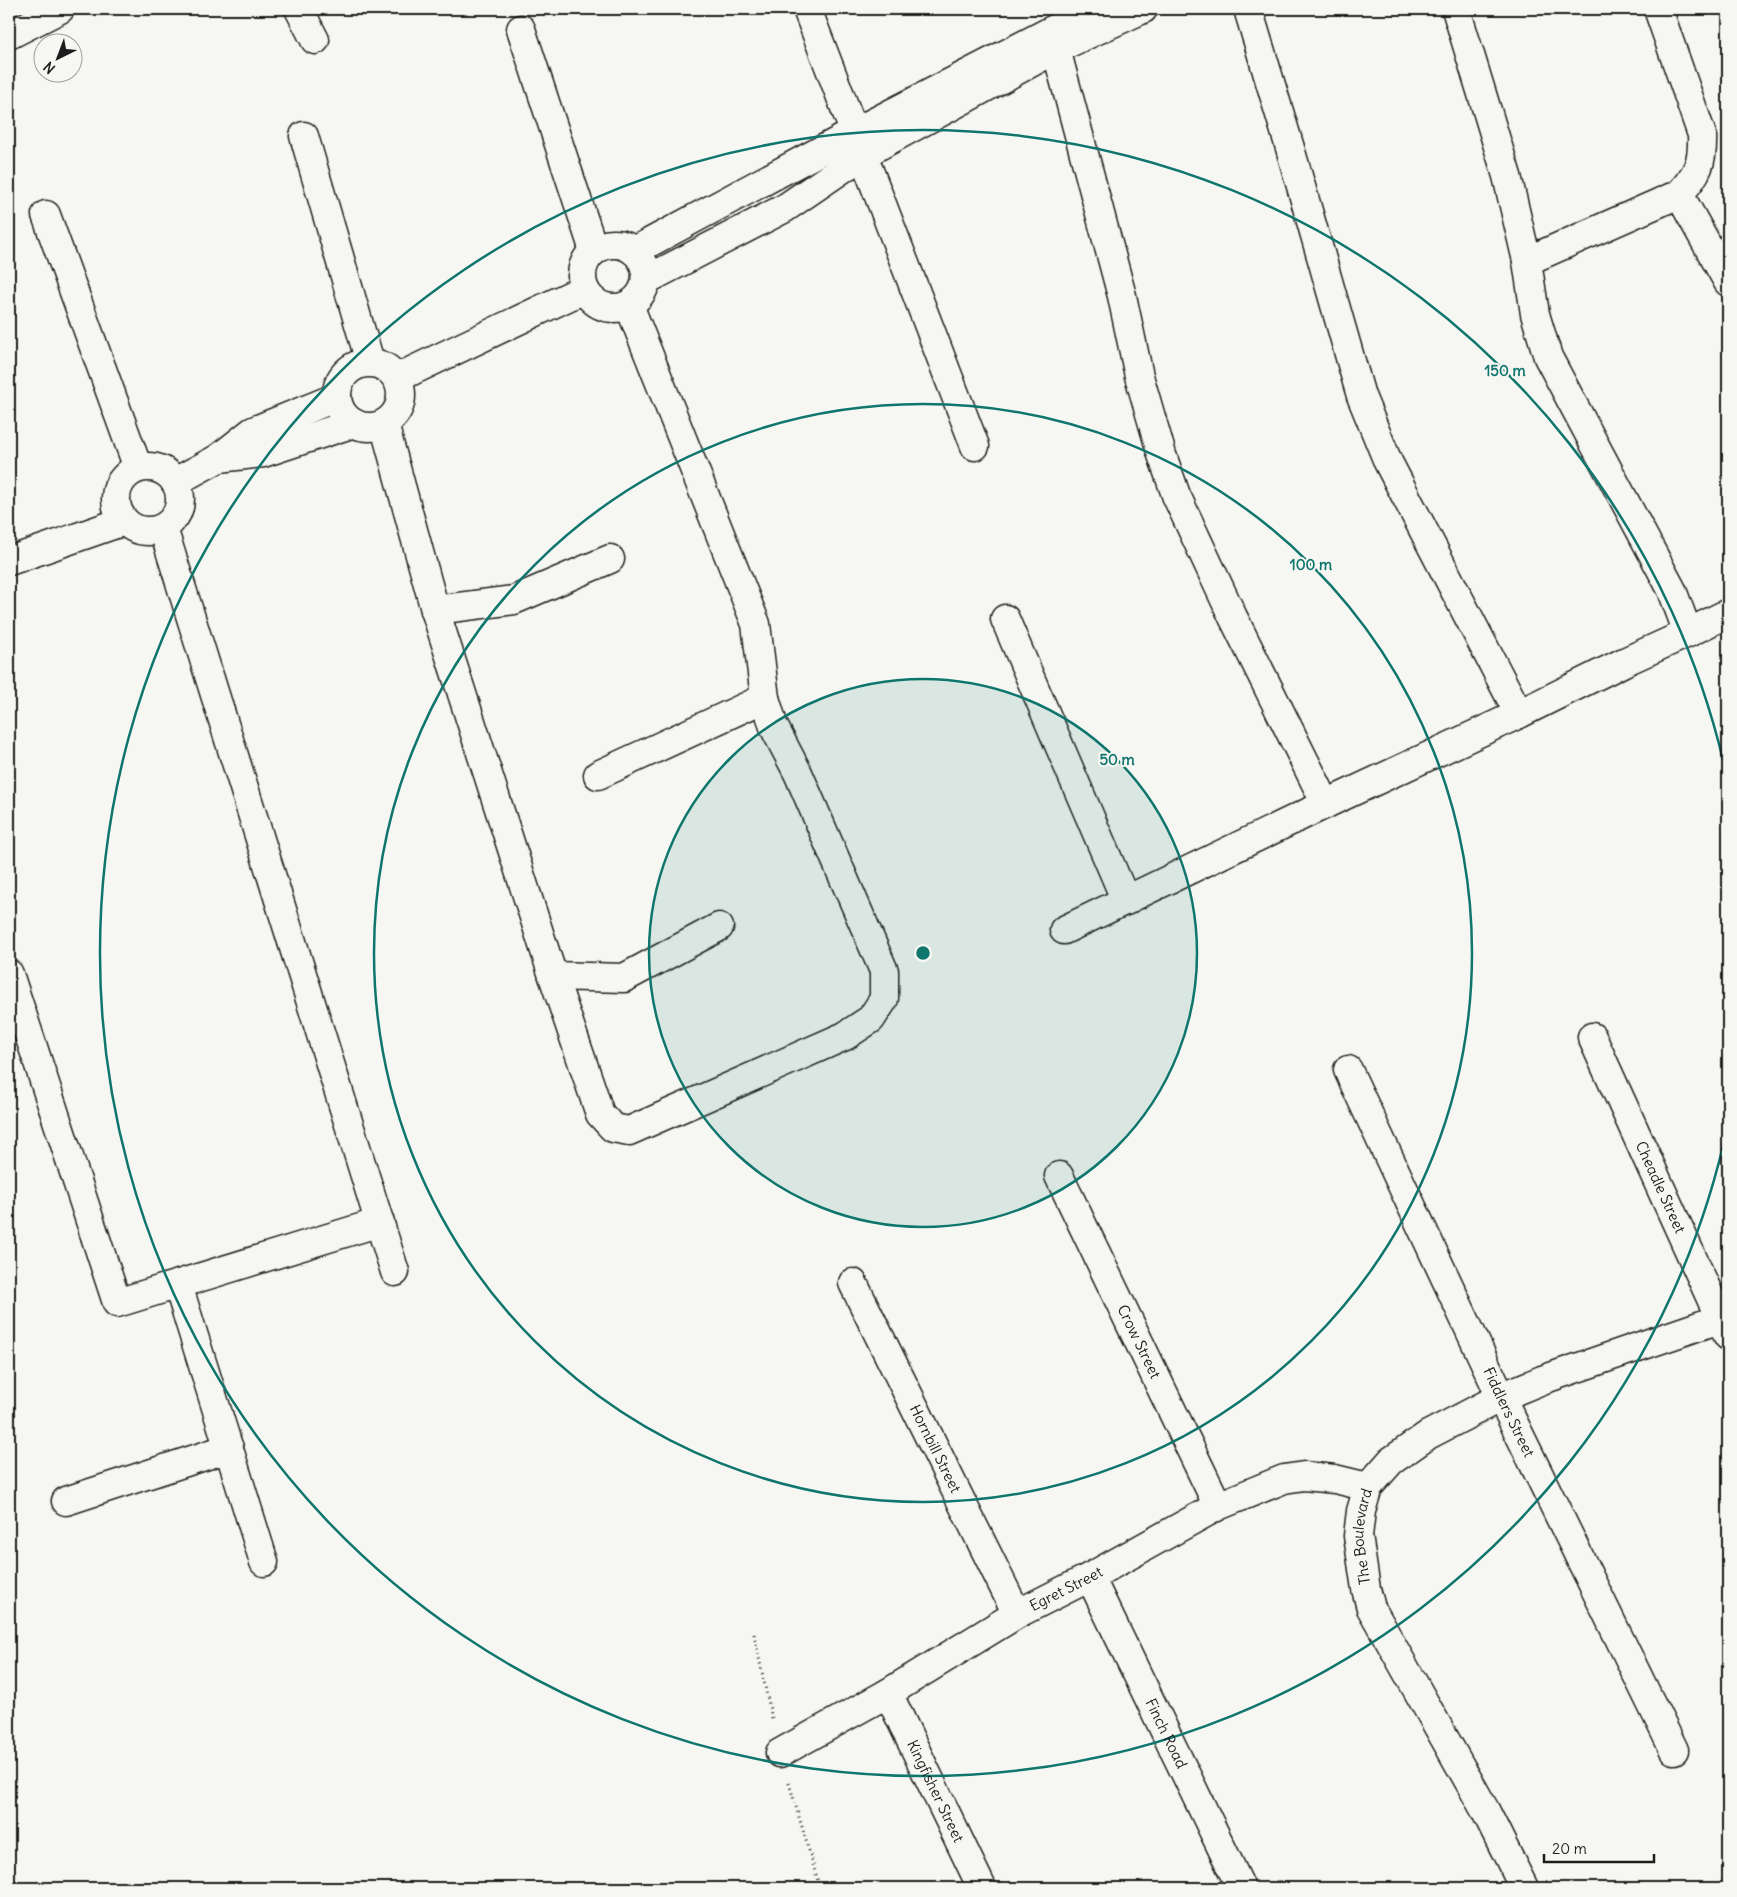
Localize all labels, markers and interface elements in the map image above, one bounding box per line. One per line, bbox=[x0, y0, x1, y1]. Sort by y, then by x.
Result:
north arrow bbox=[32, 32, 82, 82]
text: N bbox=[40, 58, 59, 78]
text: 150 m bbox=[1484, 361, 1526, 380]
text: 100 m bbox=[1290, 555, 1332, 574]
text: 50 m bbox=[1099, 750, 1135, 769]
centre of rings bbox=[914, 944, 932, 962]
street label: Cheadle Street bbox=[1632, 1138, 1690, 1236]
street label: Crow Street bbox=[1113, 1302, 1165, 1382]
street label: Fiddlers Street bbox=[1479, 1364, 1539, 1460]
street label: Hornbill Street bbox=[906, 1401, 965, 1496]
street label: The Boulevard bbox=[1348, 1486, 1376, 1586]
street label: Egret Street bbox=[1026, 1562, 1106, 1615]
street label: Finch Road bbox=[1141, 1695, 1192, 1772]
street label: Kingfisher Street bbox=[903, 1737, 969, 1845]
scale bar bbox=[1544, 1832, 1654, 1864]
text: 20 m bbox=[1552, 1839, 1587, 1858]

